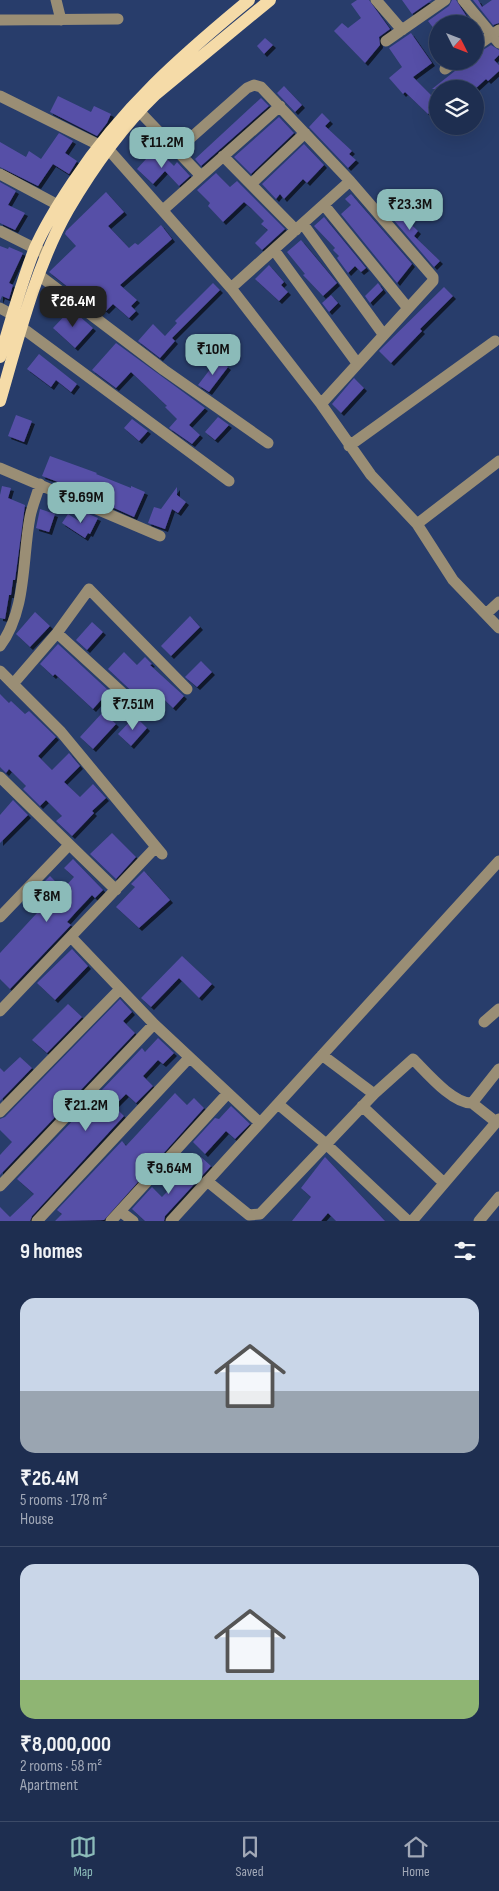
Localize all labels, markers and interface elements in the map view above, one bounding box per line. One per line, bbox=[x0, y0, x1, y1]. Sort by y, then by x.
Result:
north arrow bbox=[429, 15, 484, 70]
map controls bbox=[429, 15, 484, 135]
button: layers bbox=[429, 80, 484, 135]
pin: ₹11.2M bbox=[121, 126, 203, 169]
text: ₹11.2M bbox=[140, 133, 184, 152]
pin: ₹23.3M bbox=[369, 188, 451, 231]
text: ₹23.3M bbox=[388, 195, 432, 214]
pin: ₹26.4M bbox=[32, 286, 114, 328]
text: ₹26.4M bbox=[51, 292, 95, 311]
pin: ₹10M bbox=[183, 334, 243, 376]
text: ₹10M bbox=[196, 340, 230, 359]
pin: ₹9.69M bbox=[40, 482, 122, 524]
text: ₹9.69M bbox=[59, 488, 104, 507]
pin: ₹7.51M bbox=[92, 688, 174, 731]
text: ₹7.51M bbox=[112, 695, 154, 714]
pin: ₹8M bbox=[23, 880, 71, 923]
text: ₹8M bbox=[34, 887, 60, 906]
pin: ₹21.2M bbox=[45, 1090, 127, 1132]
text: ₹21.2M bbox=[64, 1096, 108, 1115]
pin: ₹9.64M bbox=[128, 1152, 210, 1195]
text: ₹9.64M bbox=[146, 1159, 192, 1178]
icon: filters bbox=[451, 1237, 479, 1265]
text: 9 homes bbox=[20, 1239, 83, 1264]
icon: home bbox=[205, 1331, 295, 1421]
text: ₹26.4M bbox=[20, 1466, 79, 1491]
text: 5 rooms · 178 m² bbox=[20, 1491, 108, 1510]
text: House bbox=[20, 1510, 54, 1529]
icon: home bbox=[205, 1596, 295, 1686]
text: ₹8,000,000 bbox=[20, 1732, 111, 1757]
text: 2 rooms · 58 m² bbox=[20, 1757, 102, 1776]
text: Apartment bbox=[20, 1776, 78, 1795]
tab: Map bbox=[69, 1833, 97, 1880]
tab: Saved bbox=[235, 1833, 264, 1880]
tab: Home bbox=[402, 1833, 430, 1880]

